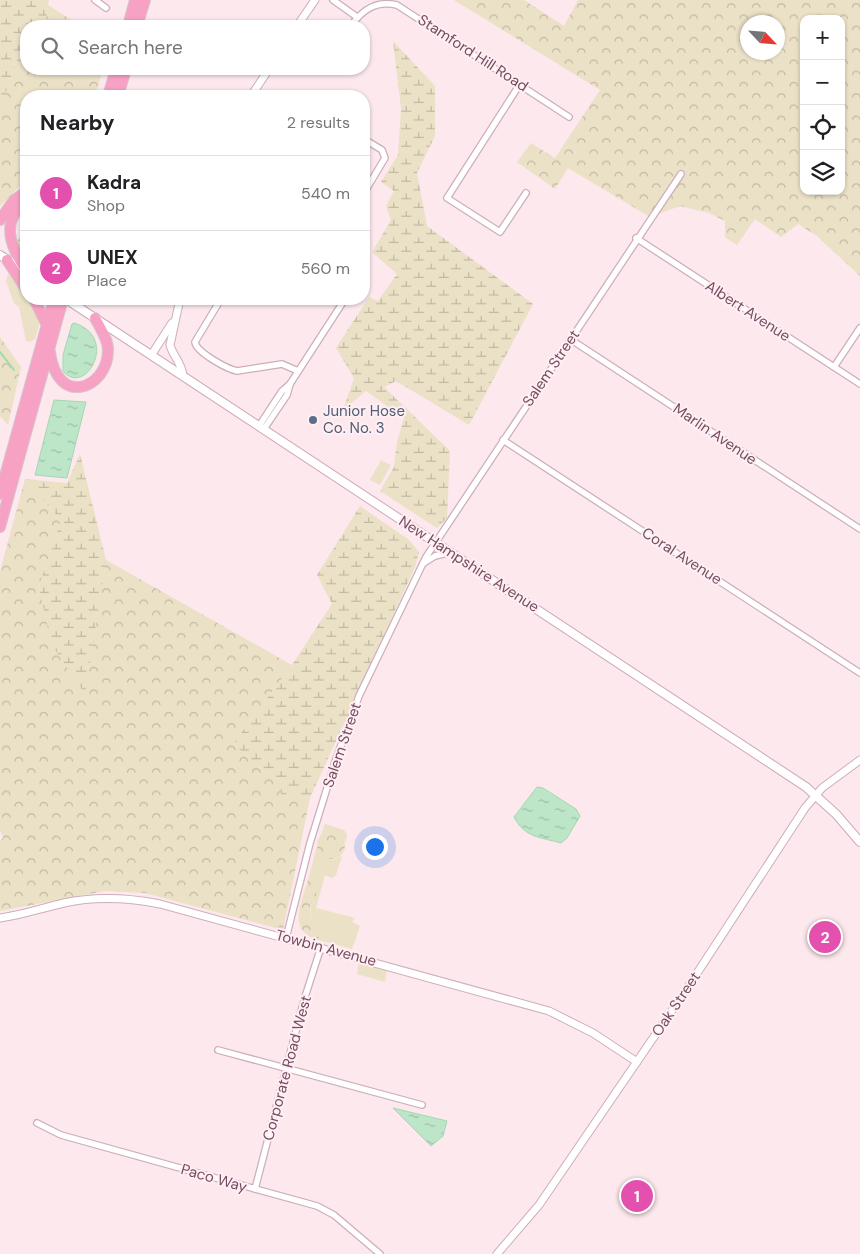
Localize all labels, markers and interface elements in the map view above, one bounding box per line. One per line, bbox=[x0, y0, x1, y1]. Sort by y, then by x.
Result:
street label: Stamford Hill Road bbox=[414, 10, 532, 96]
north arrow bbox=[740, 15, 785, 60]
map controls bbox=[800, 15, 845, 195]
button: + bbox=[800, 15, 845, 60]
search box bbox=[20, 20, 370, 75]
icon: search bbox=[38, 34, 66, 62]
text: Search here bbox=[78, 35, 183, 60]
button: − bbox=[800, 60, 845, 105]
button: locate bbox=[800, 105, 845, 150]
text: Nearby bbox=[40, 109, 114, 137]
text: 2 results bbox=[287, 112, 350, 133]
button: layers bbox=[800, 150, 845, 195]
text: Kadra bbox=[87, 170, 141, 195]
text: 1 bbox=[53, 183, 59, 204]
text: 540 m bbox=[301, 183, 350, 204]
text: Shop bbox=[87, 195, 125, 216]
text: UNEX bbox=[87, 245, 138, 270]
text: 2 bbox=[51, 258, 61, 279]
text: 560 m bbox=[301, 258, 350, 279]
text: Place bbox=[87, 270, 127, 291]
street label: Albert Avenue bbox=[702, 276, 794, 346]
street label: Salem Street bbox=[518, 326, 584, 410]
street label: Marlin Avenue bbox=[669, 399, 761, 469]
place label: Junior Hose Co. No. 3 bbox=[323, 401, 405, 438]
marker: Junior Hose Co. No. 3 bbox=[307, 414, 319, 426]
street label: New Hampshire Avenue bbox=[395, 511, 543, 617]
street label: Coral Avenue bbox=[638, 523, 726, 589]
street label: Salem Street bbox=[318, 700, 366, 790]
your location bbox=[362, 834, 388, 860]
pin: 2 bbox=[809, 918, 841, 956]
street label: Towbin Avenue bbox=[273, 925, 379, 971]
street label: Oak Street bbox=[647, 968, 705, 1040]
street label: Corporate Road West bbox=[258, 993, 316, 1143]
street label: Paco Way bbox=[179, 1159, 250, 1197]
pin: 1 bbox=[621, 1177, 653, 1215]

